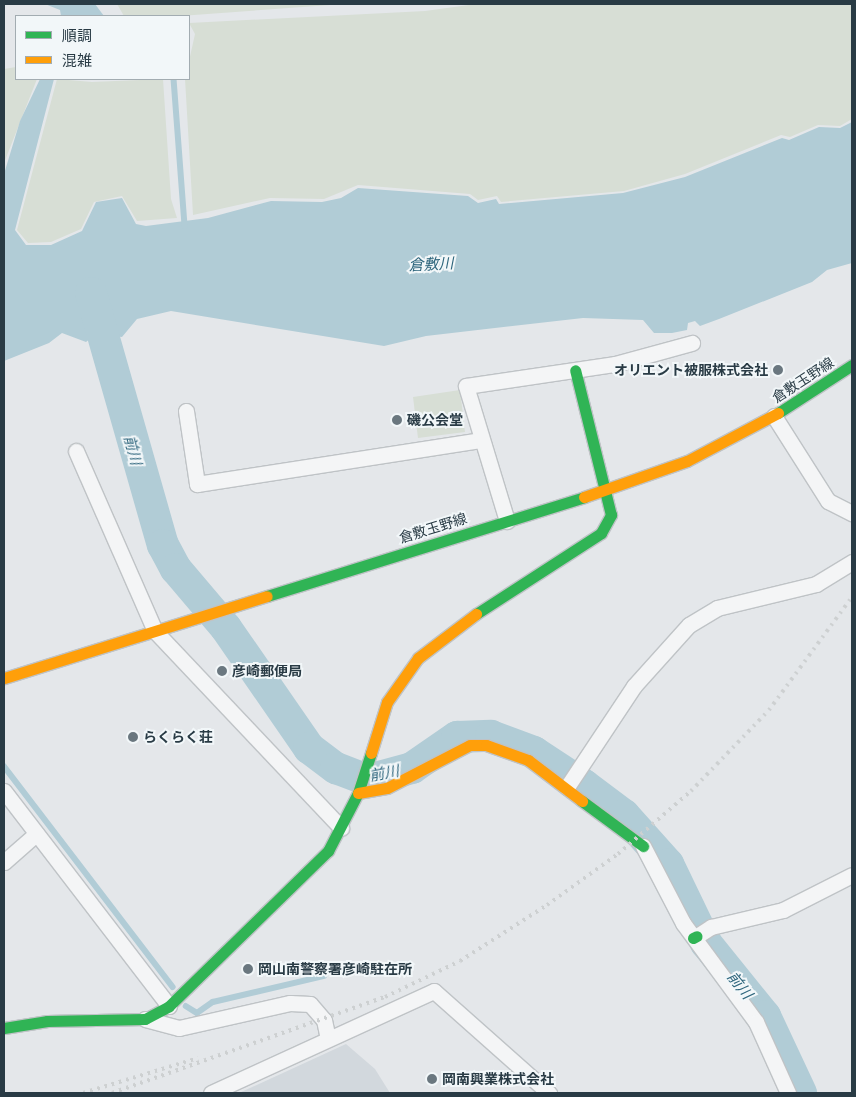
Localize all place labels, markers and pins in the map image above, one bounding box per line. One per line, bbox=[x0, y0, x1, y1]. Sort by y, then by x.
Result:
place label: オリエント被服株式会社 bbox=[614, 362, 768, 378]
marker: オリエント被服株式会社 bbox=[772, 364, 784, 376]
place label: 磯公会堂 bbox=[407, 412, 463, 428]
marker: 磯公会堂 bbox=[391, 414, 403, 426]
place label: 彦崎郵便局 bbox=[232, 663, 302, 679]
marker: 彦崎郵便局 bbox=[216, 665, 228, 677]
place label: らくらく荘 bbox=[143, 729, 213, 745]
marker: らくらく荘 bbox=[127, 731, 139, 743]
place label: 岡山南警察署彦崎駐在所 bbox=[258, 961, 412, 977]
marker: 岡山南警察署彦崎駐在所 bbox=[242, 963, 254, 975]
place label: 岡南興業株式会社 bbox=[442, 1071, 554, 1087]
marker: 岡南興業株式会社 bbox=[426, 1073, 438, 1085]

